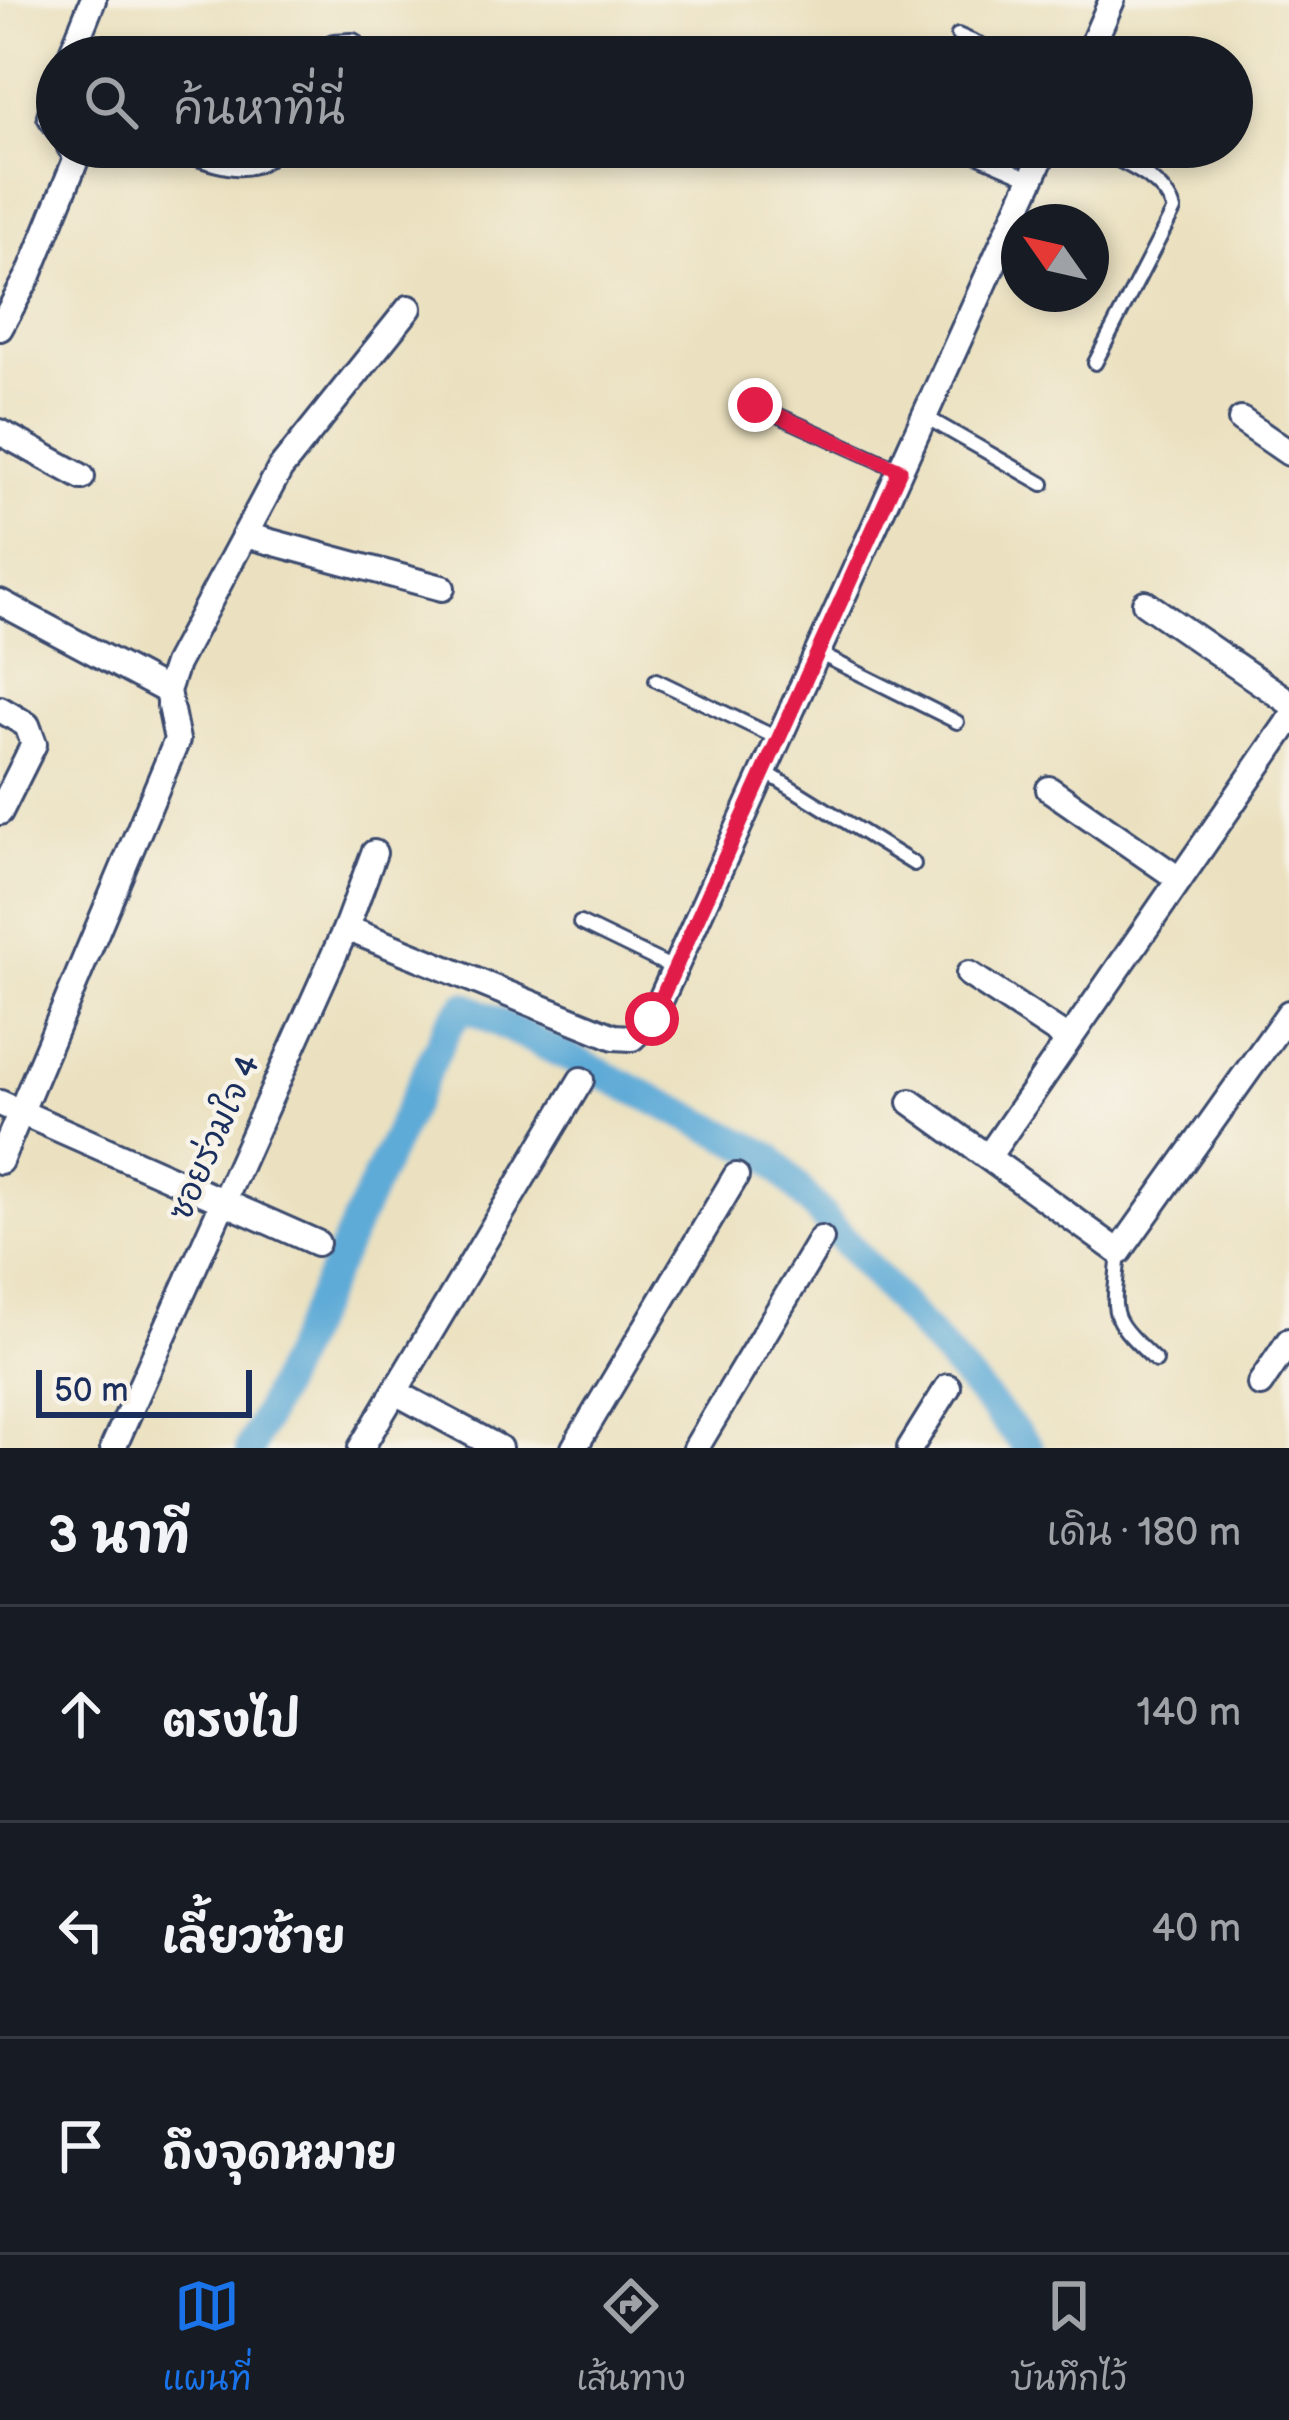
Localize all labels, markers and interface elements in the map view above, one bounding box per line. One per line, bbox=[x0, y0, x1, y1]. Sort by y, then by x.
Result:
search box bbox=[36, 36, 1253, 168]
icon: search bbox=[78, 69, 144, 135]
text: ค้นหาที่นี่ bbox=[174, 83, 345, 138]
north arrow bbox=[1001, 204, 1109, 312]
route end bbox=[728, 378, 782, 432]
route start bbox=[625, 992, 679, 1046]
street label: ซอยร่วมใจ 4 bbox=[157, 1048, 269, 1227]
scale bar bbox=[36, 1364, 252, 1417]
text: 50 m bbox=[54, 1371, 129, 1411]
text: 3 นาที bbox=[48, 1506, 190, 1567]
text: เดิน · 180 m bbox=[1047, 1510, 1241, 1557]
icon: ahead bbox=[48, 1681, 114, 1747]
text: 140 m bbox=[1136, 1690, 1241, 1737]
text: ตรงไป bbox=[162, 1695, 300, 1750]
icon: left bbox=[48, 1897, 114, 1963]
text: 40 m bbox=[1151, 1906, 1241, 1953]
text: เลี้ยวซ้าย bbox=[162, 1911, 345, 1966]
icon: arrive bbox=[48, 2113, 114, 2179]
text: ถึงจุดหมาย bbox=[162, 2127, 397, 2182]
tab: แผนที่ bbox=[162, 2273, 252, 2403]
tab: เส้นทาง bbox=[576, 2273, 686, 2403]
tab: บันทึกไว้ bbox=[1011, 2273, 1127, 2403]

